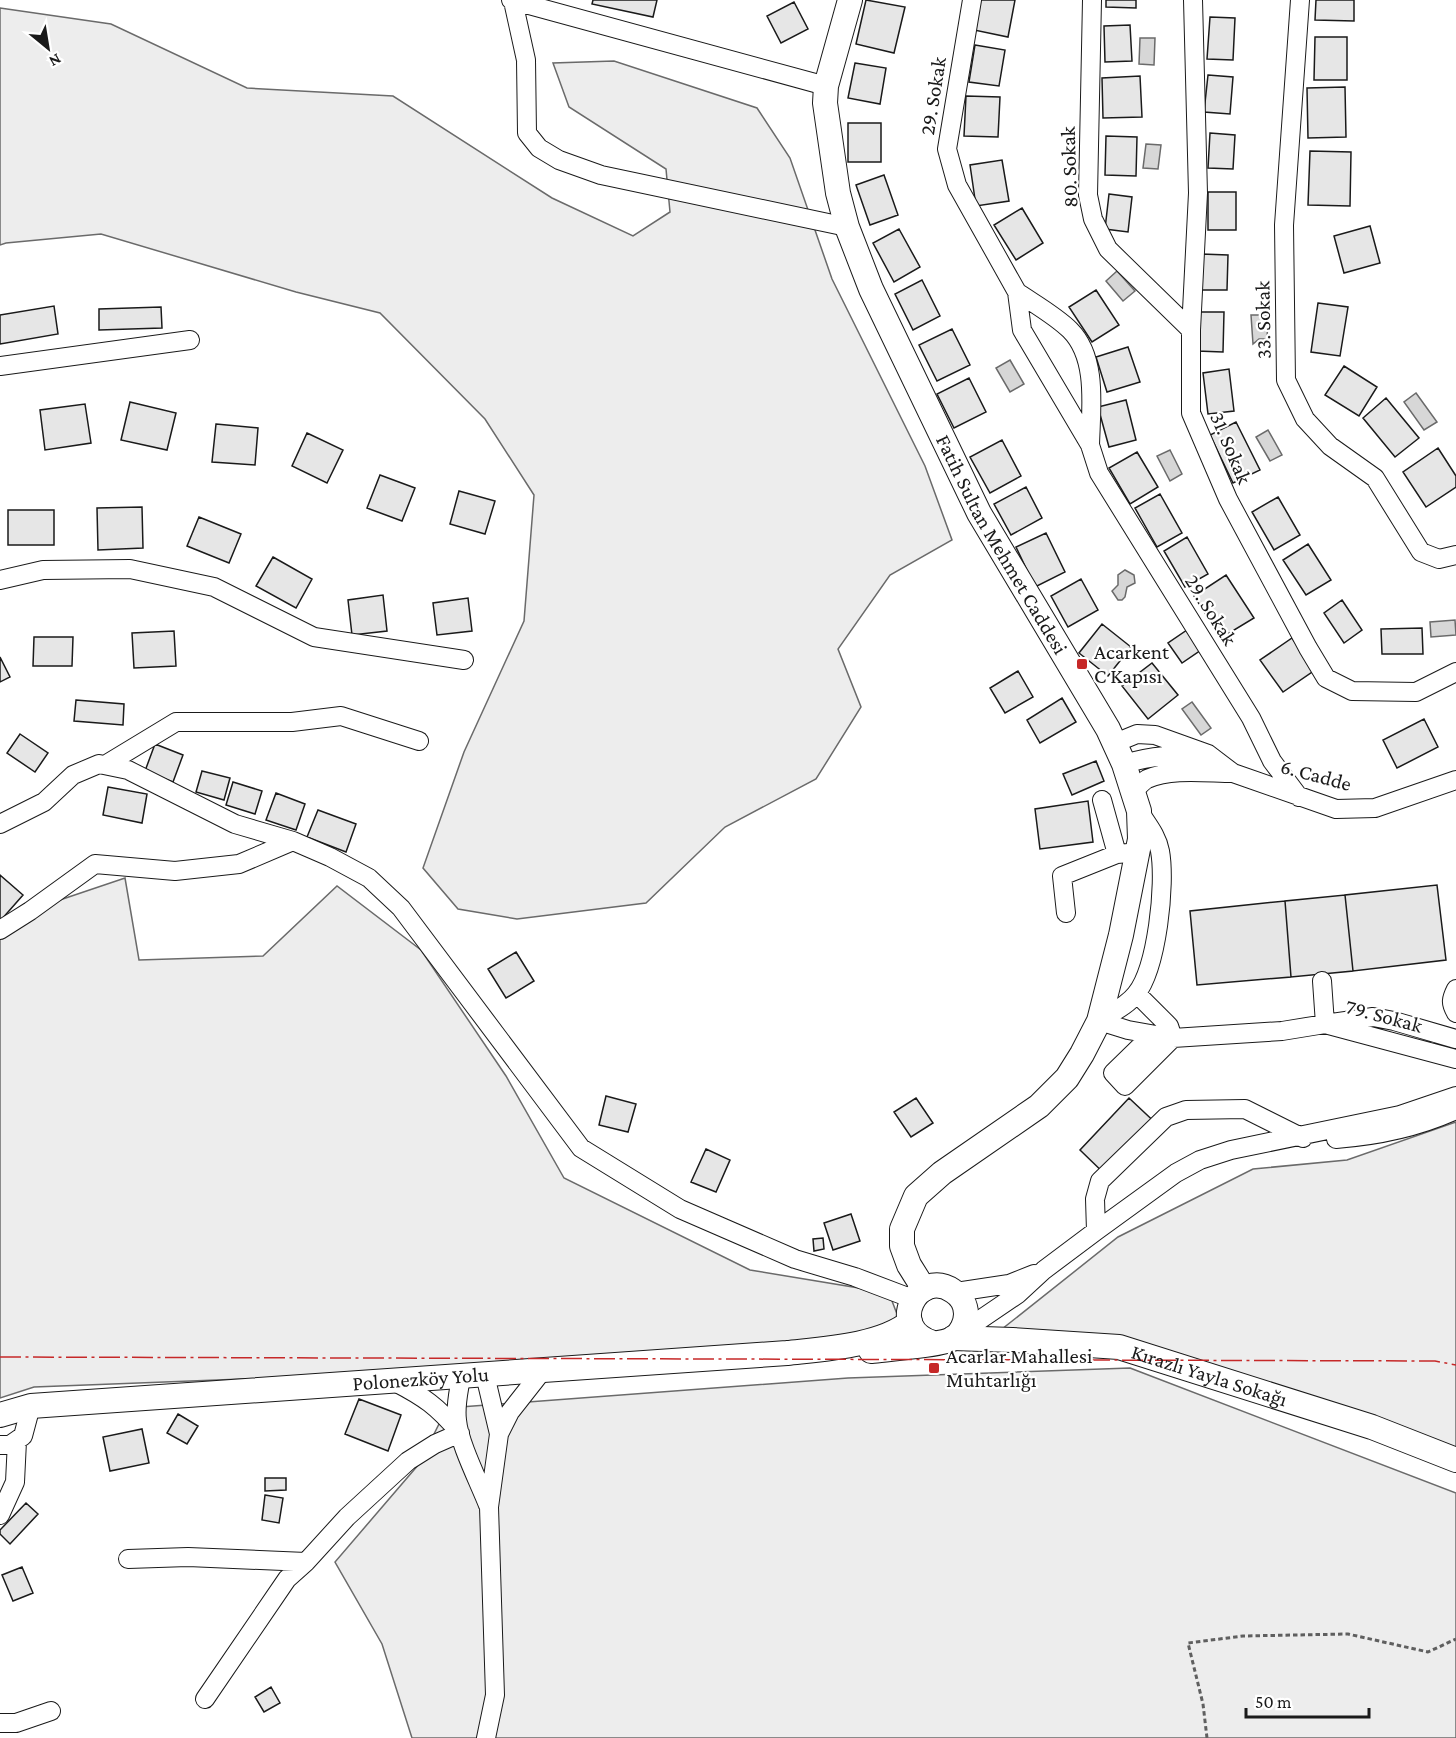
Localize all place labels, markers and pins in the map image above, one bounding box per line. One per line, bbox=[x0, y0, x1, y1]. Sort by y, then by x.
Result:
place label: Acarkent C Kapısı bbox=[1094, 640, 1170, 688]
marker: Acarkent C Kapısı bbox=[1075, 657, 1089, 671]
place label: Acarlar Mahallesi Muhtarlığı bbox=[946, 1344, 1093, 1392]
marker: Acarlar Mahallesi Muhtarlığı bbox=[927, 1361, 941, 1375]

